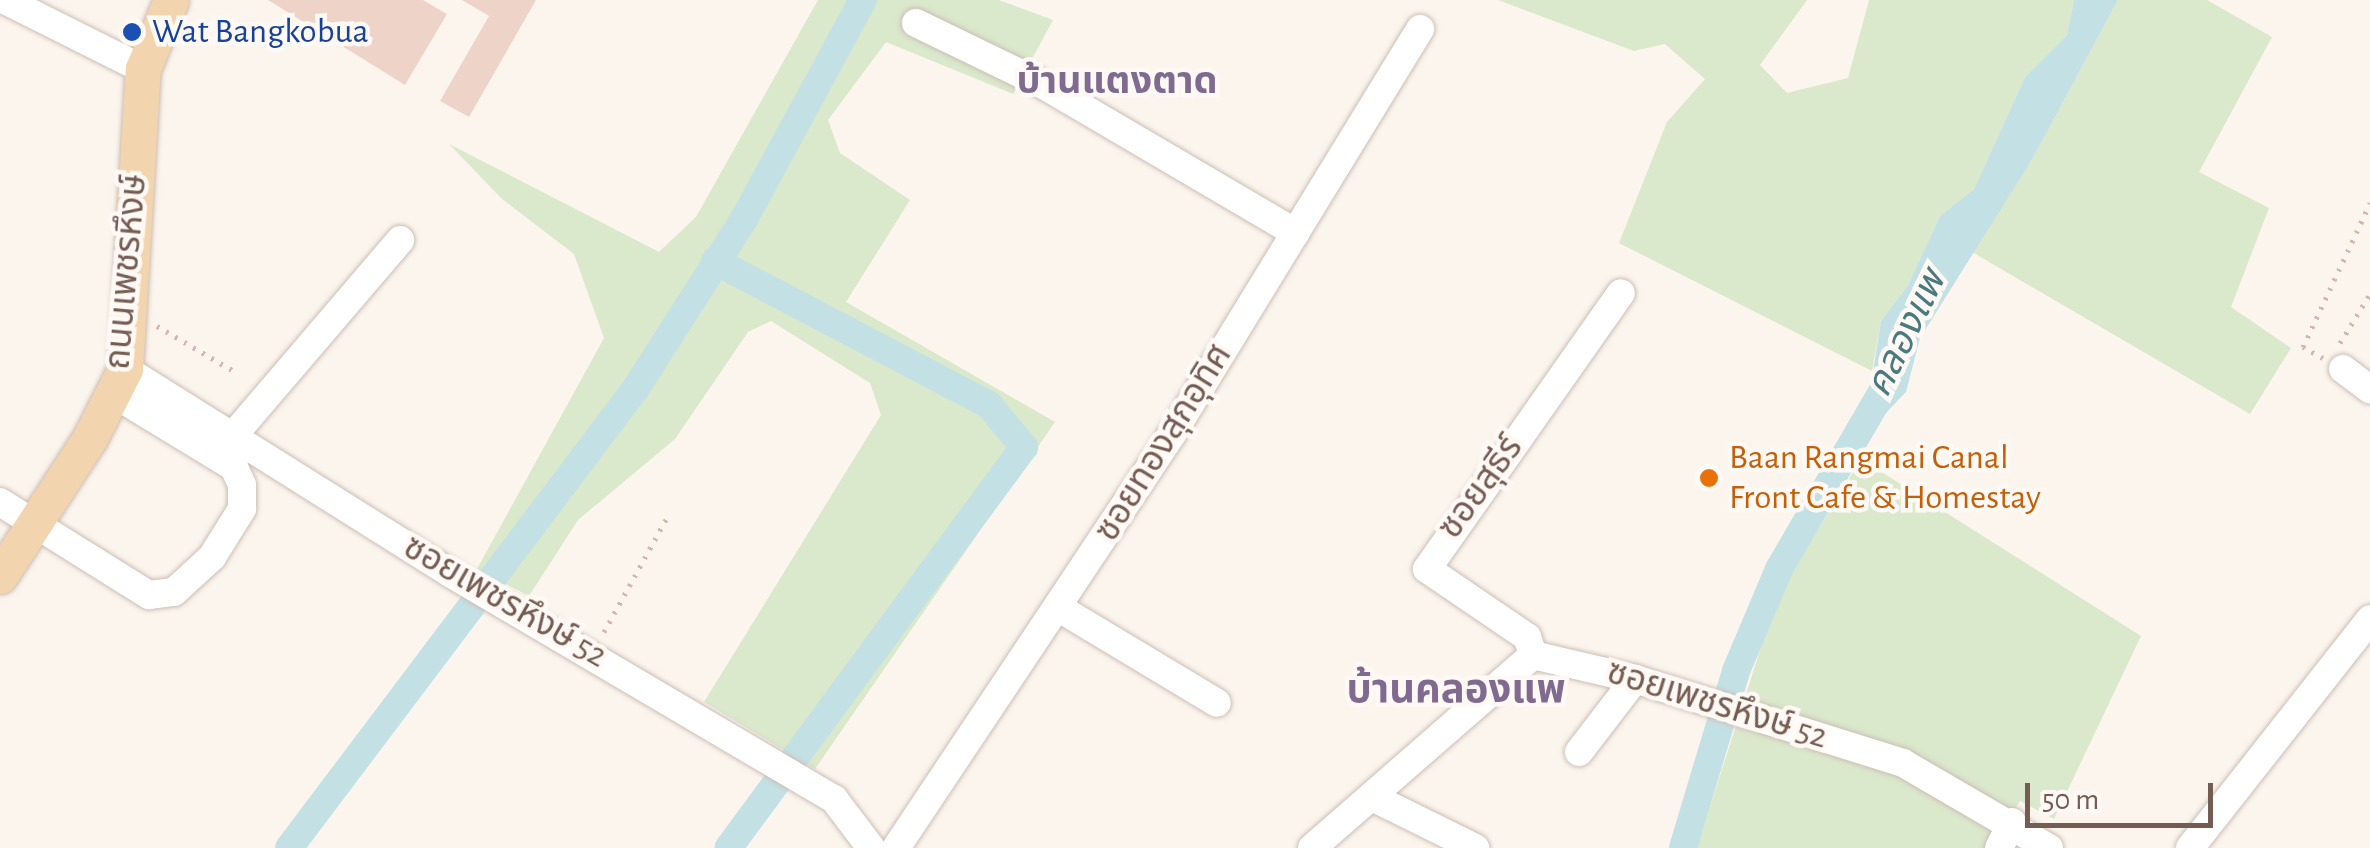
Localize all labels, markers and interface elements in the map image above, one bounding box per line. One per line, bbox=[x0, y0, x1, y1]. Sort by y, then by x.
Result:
place label: Wat Bangkobua bbox=[152, 11, 369, 53]
marker: Wat Bangkobua bbox=[121, 21, 143, 43]
district label: บ้านแตงตาด bbox=[1016, 60, 1218, 106]
street label: ถนนเพชรหึงษ์ bbox=[98, 173, 156, 371]
water label: คลองแพ bbox=[1857, 264, 1957, 404]
street label: ซอยทองสุกอุทิศ bbox=[1087, 336, 1241, 550]
street label: ซอยสุธีร์ bbox=[1430, 429, 1532, 547]
place label: Baan Rangmai Canal Front Cafe & Homestay bbox=[1729, 437, 2041, 519]
marker: Baan Rangmai Canal Front Cafe & Homestay bbox=[1698, 467, 1720, 489]
street label: ซอยเพชรหึงษ์ 52 bbox=[395, 527, 615, 677]
street label: ซอยเพชรหึงษ์ 52 bbox=[1601, 651, 1833, 759]
district label: บ้านคลองแพ bbox=[1346, 666, 1566, 714]
scale bar bbox=[2030, 763, 2218, 825]
text: 50 m bbox=[2042, 785, 2099, 815]

